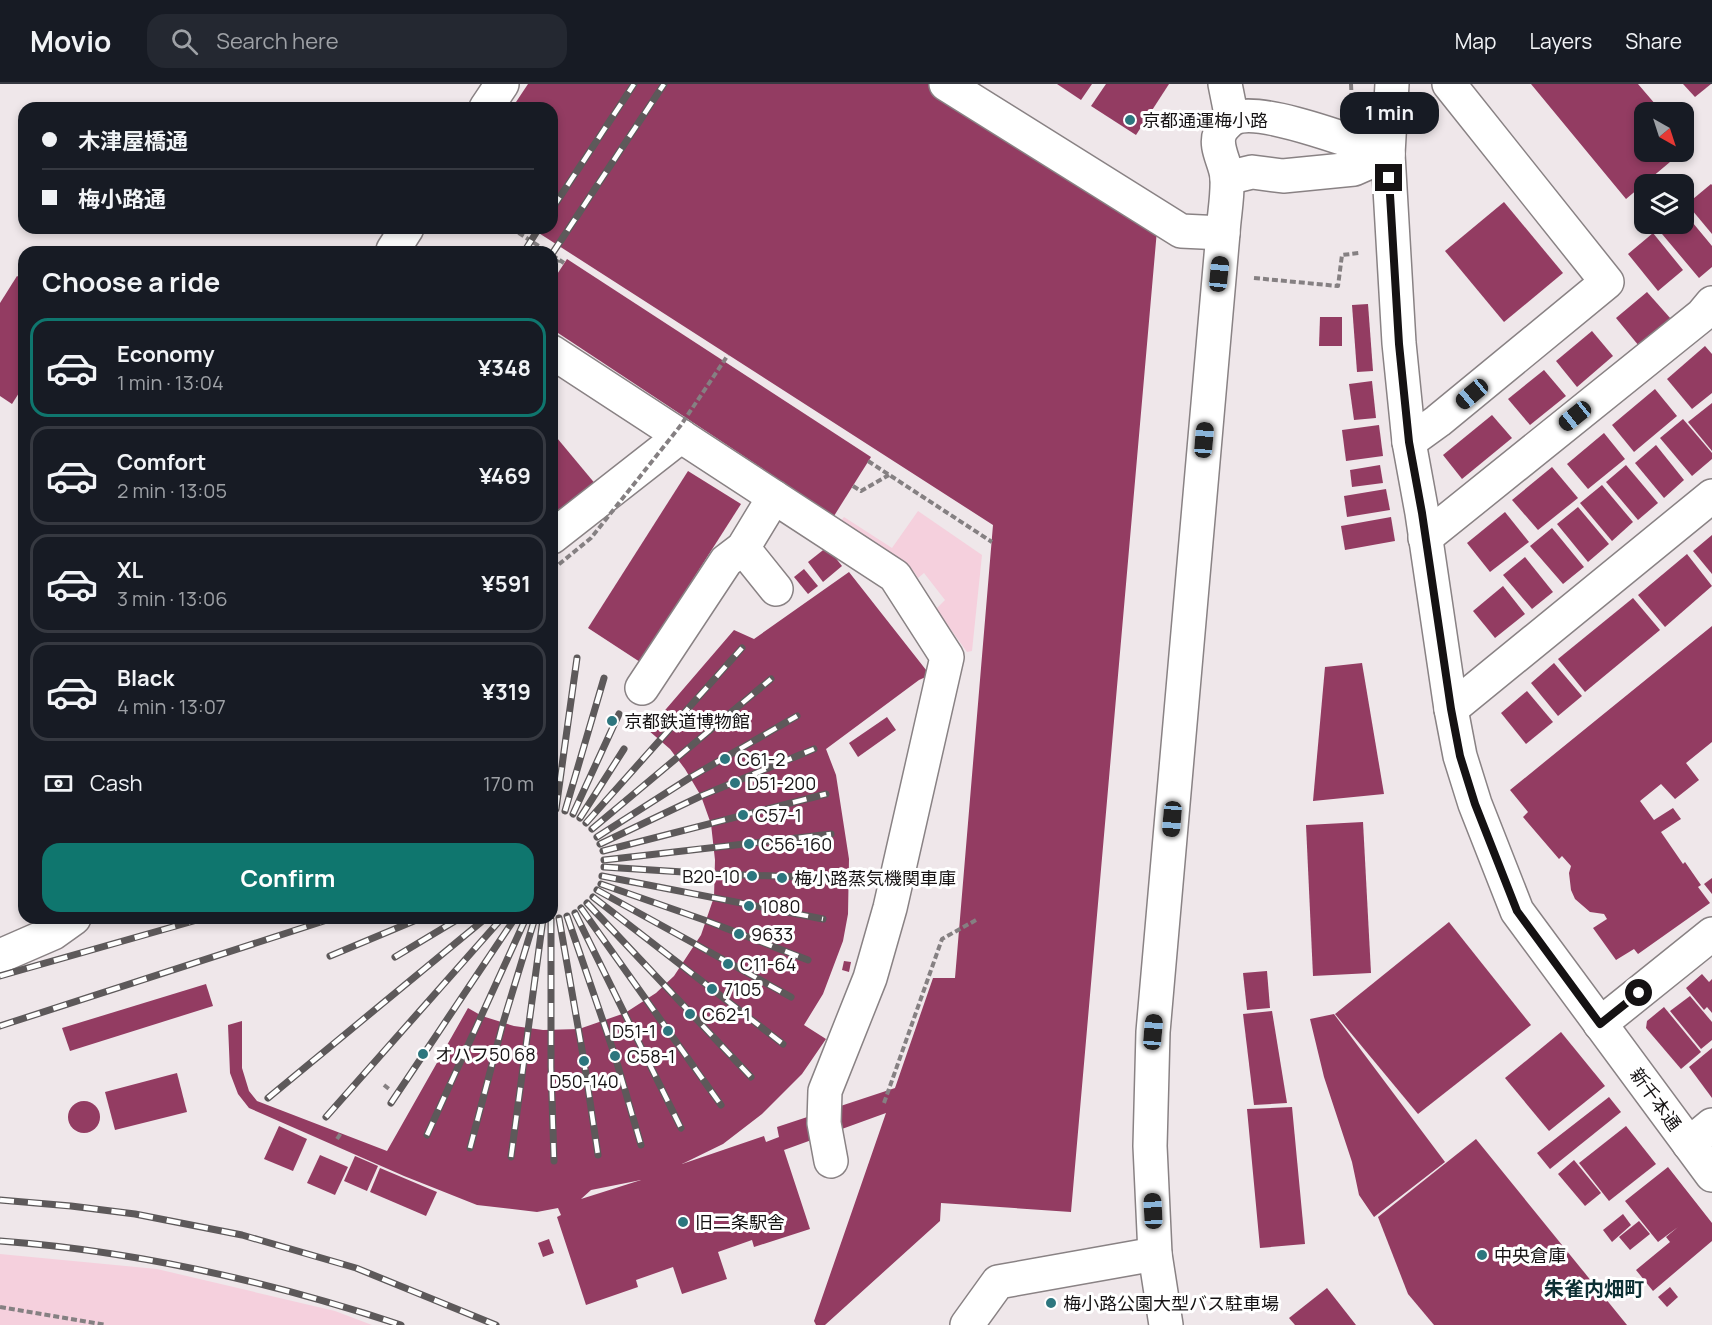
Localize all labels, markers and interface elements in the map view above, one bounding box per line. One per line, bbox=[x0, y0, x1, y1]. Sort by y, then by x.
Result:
search box bbox=[147, 14, 567, 68]
text: Movio bbox=[30, 22, 111, 60]
icon: search bbox=[168, 25, 201, 58]
text: Search here bbox=[216, 26, 339, 56]
text: Map bbox=[1455, 27, 1496, 55]
text: Layers bbox=[1529, 27, 1592, 55]
text: Share bbox=[1625, 27, 1682, 55]
callout: 1 min bbox=[1340, 91, 1438, 133]
text: 1 min bbox=[1365, 99, 1414, 126]
north arrow bbox=[1634, 102, 1694, 162]
map controls bbox=[1634, 102, 1694, 234]
place label: 京都通運梅小路 bbox=[1142, 108, 1268, 132]
marker: 京都通運梅小路 bbox=[1123, 113, 1137, 127]
text: 木津屋橋通 bbox=[78, 126, 188, 156]
route end bbox=[1375, 164, 1402, 191]
button: layers bbox=[1634, 174, 1694, 234]
text: 梅小路通 bbox=[78, 184, 166, 214]
car bbox=[1208, 255, 1230, 293]
text: Choose a ride bbox=[42, 263, 220, 300]
text: Economy bbox=[117, 339, 215, 369]
icon: car bbox=[45, 341, 99, 395]
text: ¥348 bbox=[478, 353, 531, 383]
text: 1 min · 13:04 bbox=[117, 369, 224, 396]
car bbox=[1452, 376, 1492, 412]
car bbox=[1555, 398, 1595, 434]
car bbox=[1193, 421, 1215, 459]
text: Comfort bbox=[117, 447, 206, 477]
icon: car bbox=[45, 449, 99, 503]
text: ¥469 bbox=[479, 461, 531, 491]
text: 2 min · 13:05 bbox=[117, 477, 227, 504]
text: XL bbox=[117, 555, 143, 585]
icon: car bbox=[45, 557, 99, 611]
text: ¥591 bbox=[481, 569, 531, 599]
text: 3 min · 13:06 bbox=[117, 585, 228, 612]
text: Black bbox=[117, 663, 174, 693]
icon: car bbox=[45, 665, 99, 719]
text: ¥319 bbox=[481, 677, 531, 707]
text: 4 min · 13:07 bbox=[117, 693, 226, 720]
place label: 京都鉄道博物館 bbox=[624, 709, 750, 733]
marker: 京都鉄道博物館 bbox=[605, 714, 619, 728]
place label: C61-2 bbox=[737, 747, 786, 771]
marker: C61-2 bbox=[718, 752, 732, 766]
icon: cash bbox=[42, 767, 75, 800]
text: Cash bbox=[90, 768, 143, 798]
text: 170 m bbox=[483, 770, 534, 797]
place label: D51-200 bbox=[747, 771, 816, 795]
marker: D51-200 bbox=[728, 776, 742, 790]
car bbox=[1161, 800, 1183, 838]
place label: C57-1 bbox=[755, 803, 802, 827]
marker: C57-1 bbox=[736, 808, 750, 822]
place label: C56-160 bbox=[761, 832, 832, 856]
marker: C56-160 bbox=[742, 837, 756, 851]
button: Confirm bbox=[42, 843, 534, 912]
place label: B20-10 bbox=[682, 864, 740, 888]
place label: 梅小路蒸気機関車庫 bbox=[794, 866, 956, 890]
marker: B20-10 bbox=[745, 869, 759, 883]
marker: 梅小路蒸気機関車庫 bbox=[775, 871, 789, 885]
place label: 1080 bbox=[761, 894, 800, 918]
marker: 1080 bbox=[742, 899, 756, 913]
place label: 9633 bbox=[751, 922, 793, 946]
marker: 9633 bbox=[732, 927, 746, 941]
place label: C11-64 bbox=[740, 952, 796, 976]
marker: C11-64 bbox=[721, 957, 735, 971]
place label: 7105 bbox=[724, 977, 761, 1001]
route start bbox=[1625, 979, 1652, 1006]
marker: 7105 bbox=[705, 982, 719, 996]
place label: C62-1 bbox=[702, 1002, 751, 1026]
marker: C62-1 bbox=[683, 1007, 697, 1021]
car bbox=[1142, 1013, 1164, 1051]
place label: D51-1 bbox=[612, 1019, 656, 1043]
marker: D51-1 bbox=[661, 1024, 675, 1038]
place label: オハフ50 68 bbox=[435, 1042, 536, 1066]
place label: C58-1 bbox=[627, 1044, 675, 1068]
marker: オハフ50 68 bbox=[416, 1047, 430, 1061]
marker: C58-1 bbox=[608, 1049, 622, 1063]
marker: D50-140 bbox=[577, 1054, 591, 1068]
street label: 新千本通 bbox=[1625, 1063, 1687, 1135]
place label: D50-140 bbox=[549, 1069, 619, 1093]
car bbox=[1143, 1193, 1163, 1229]
place label: 旧二条駅舎 bbox=[695, 1210, 785, 1234]
marker: 旧二条駅舎 bbox=[676, 1215, 690, 1229]
place label: 中央倉庫 bbox=[1494, 1243, 1566, 1267]
marker: 中央倉庫 bbox=[1475, 1248, 1489, 1262]
district label: 朱雀内畑町 bbox=[1544, 1275, 1644, 1302]
place label: 梅小路公園大型バス駐車場 bbox=[1063, 1291, 1279, 1315]
marker: 梅小路公園大型バス駐車場 bbox=[1044, 1296, 1058, 1310]

